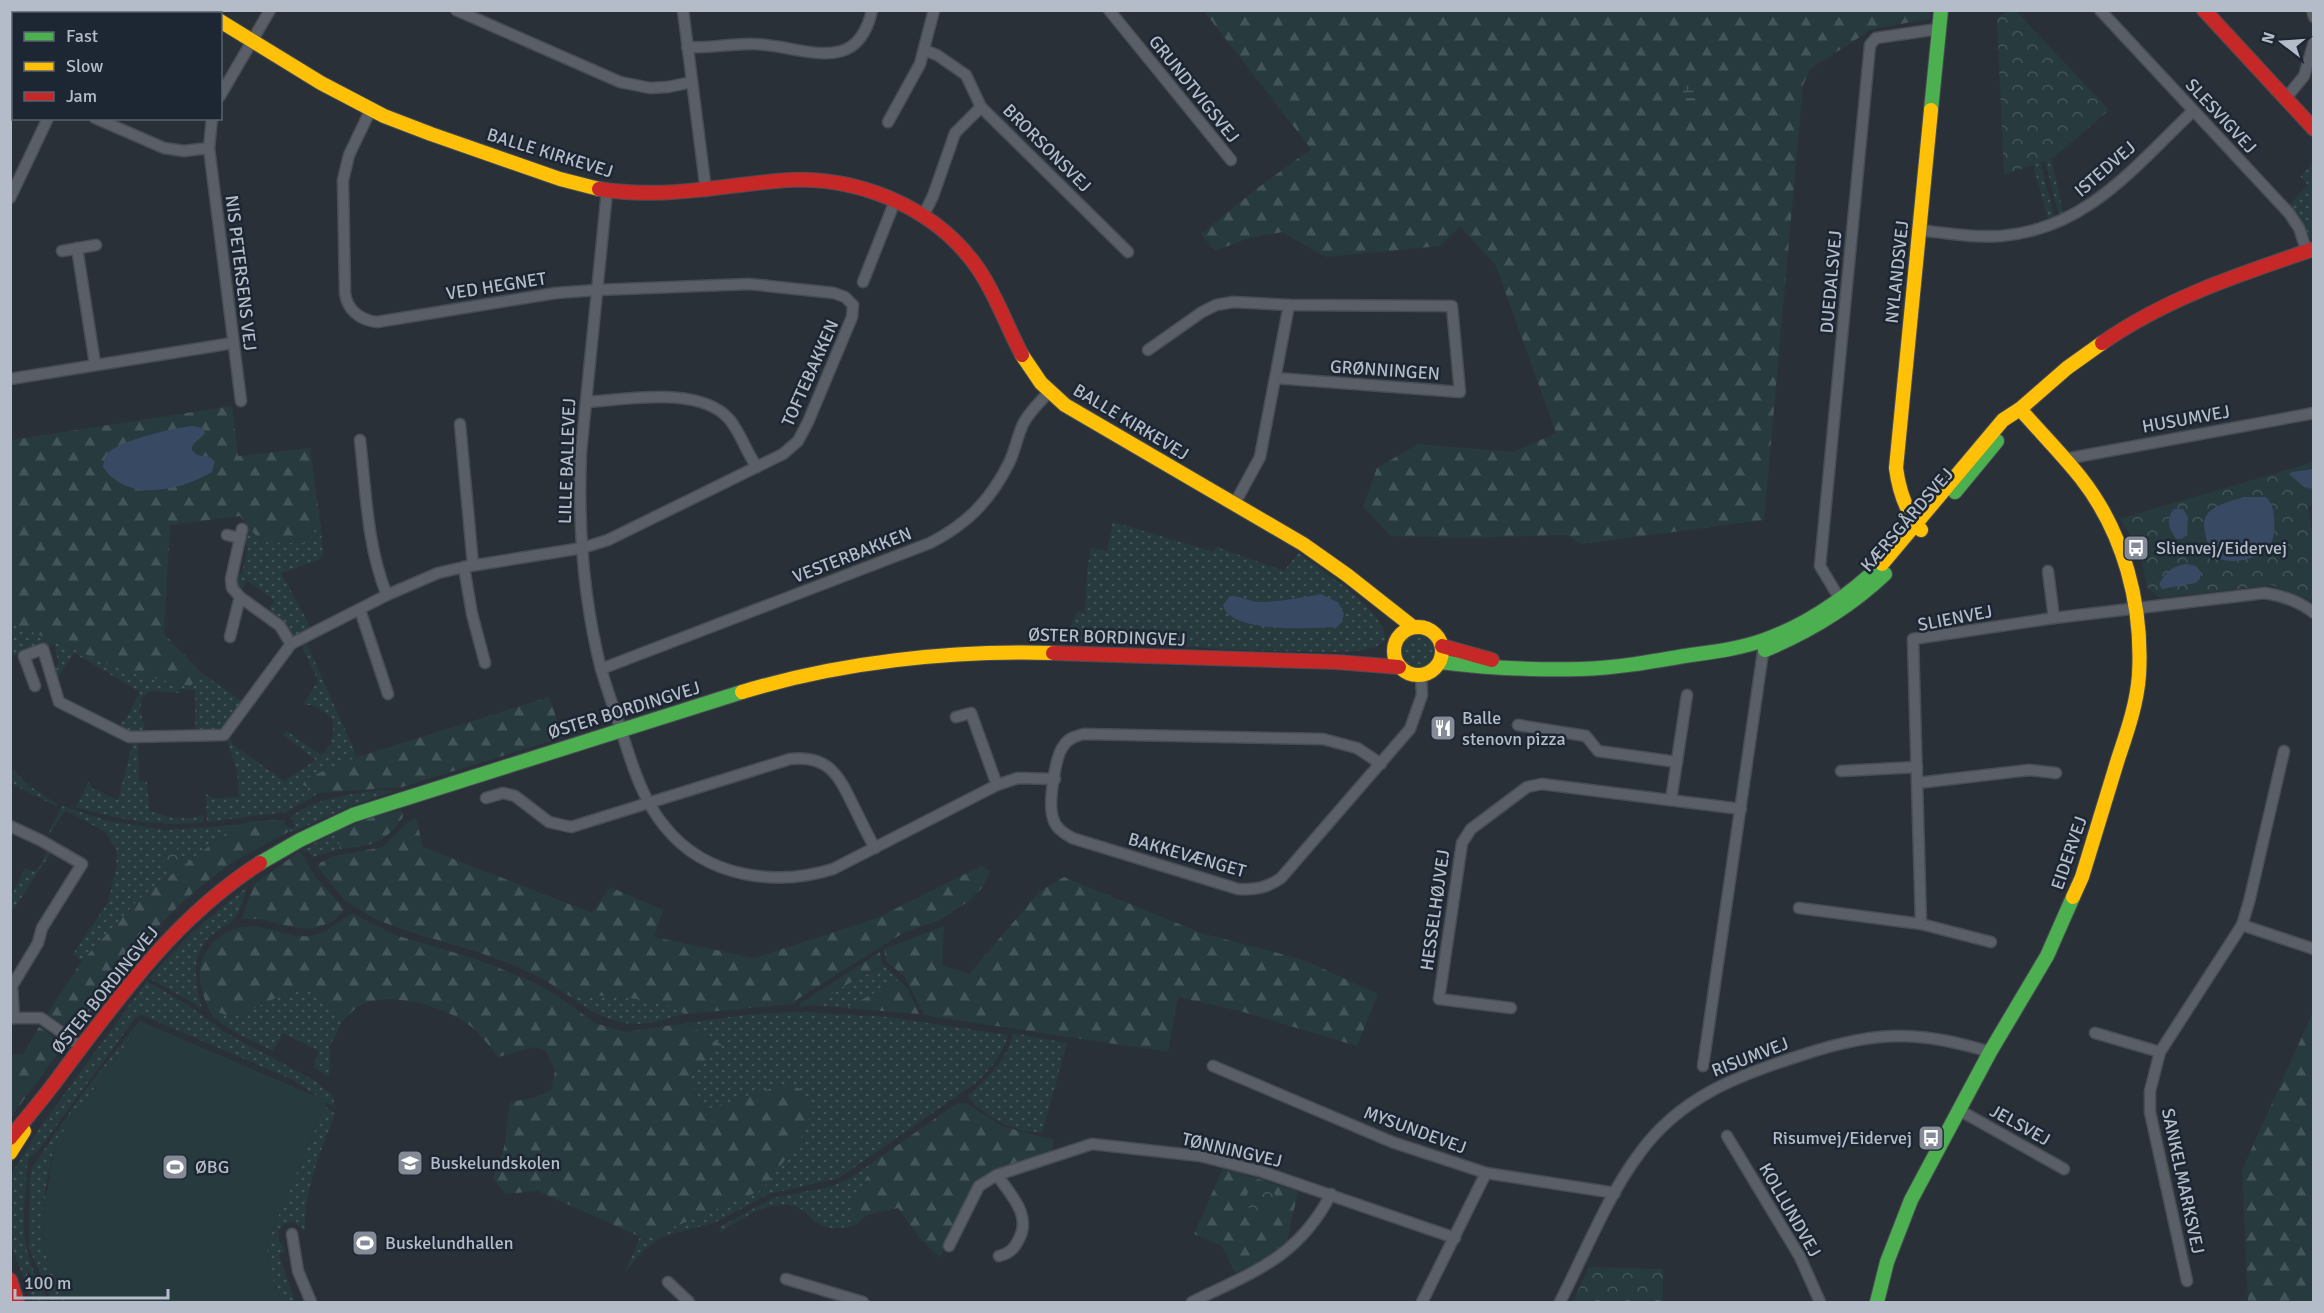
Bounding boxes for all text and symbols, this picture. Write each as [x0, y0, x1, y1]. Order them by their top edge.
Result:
legend [12, 12, 222, 120]
north arrow [2252, 12, 2312, 72]
text: Fast [66, 25, 98, 47]
text: N [2257, 30, 2280, 46]
street label: GRUNDTVIGSVEJ [1144, 31, 1244, 147]
text: Slow [66, 55, 103, 77]
street label: SLESVIGVEJ [2181, 74, 2261, 158]
text: Jam [66, 85, 97, 107]
street label: BRORSONSVEJ [998, 99, 1096, 197]
street label: BALLE KIRKEVEJ [484, 123, 616, 183]
street label: ISTEDVEJ [2070, 136, 2140, 202]
street label: NIS PETERSENS VEJ [221, 194, 261, 352]
street label: NYLANDSVEJ [1881, 219, 1913, 325]
street label: DUEDALSVEJ [1816, 229, 1846, 335]
street label: VED HEGNET [444, 267, 548, 305]
street label: TOFTEBAKKEN [777, 316, 843, 430]
street label: GRØNNINGEN [1329, 355, 1441, 385]
street label: BALLE KIRKEVEJ [1069, 379, 1193, 465]
street label: LILLE BALLEVEJ [554, 398, 580, 524]
street label: HUSUMVEJ [2140, 400, 2232, 438]
street label: KÆRSGÅRDSVEJ [1856, 464, 1958, 576]
street label: VESTERBAKKEN [789, 522, 915, 588]
bus stop icon: Slienvej/Eidervej [2121, 533, 2151, 563]
place label: Slienvej/Eidervej [2156, 537, 2287, 559]
street label: SLIENVEJ [1916, 600, 1994, 636]
street label: ØSTER BORDINGVEJ [1028, 623, 1186, 651]
street label: ØSTER BORDINGVEJ [545, 676, 703, 744]
place label: Balle stenovn pizza [1462, 707, 1566, 750]
restaurant icon: Balle stenovn pizza [1428, 713, 1458, 743]
street label: EIDERVEJ [2046, 813, 2092, 893]
street label: BAKKEVÆNGET [1126, 828, 1249, 882]
street label: HESSELHØJVEJ [1416, 848, 1454, 972]
street label: ØSTER BORDINGVEJ [47, 922, 163, 1058]
street label: RISUMVEJ [1708, 1032, 1792, 1082]
street label: JELSVEJ [1986, 1100, 2054, 1150]
street label: MYSUNDEVEJ [1361, 1101, 1469, 1159]
street label: SANKELMARKSVEJ [2157, 1106, 2209, 1256]
bus stop icon: Risumvej/Eidervej [1916, 1123, 1946, 1153]
place label: Risumvej/Eidervej [1772, 1127, 1912, 1149]
street label: TØNNINGVEJ [1180, 1128, 1284, 1172]
school or university icon: Buskelundskolen [395, 1148, 425, 1178]
sports icon: ØBG [160, 1152, 190, 1182]
place label: Buskelundskolen [430, 1152, 560, 1174]
place label: ØBG [195, 1156, 229, 1178]
street label: KOLLUNDVEJ [1754, 1159, 1826, 1261]
sports icon: Buskelundhallen [350, 1228, 380, 1258]
place label: Buskelundhallen [385, 1232, 514, 1254]
scale bar [15, 1262, 168, 1300]
text: 100 m [24, 1272, 71, 1294]

